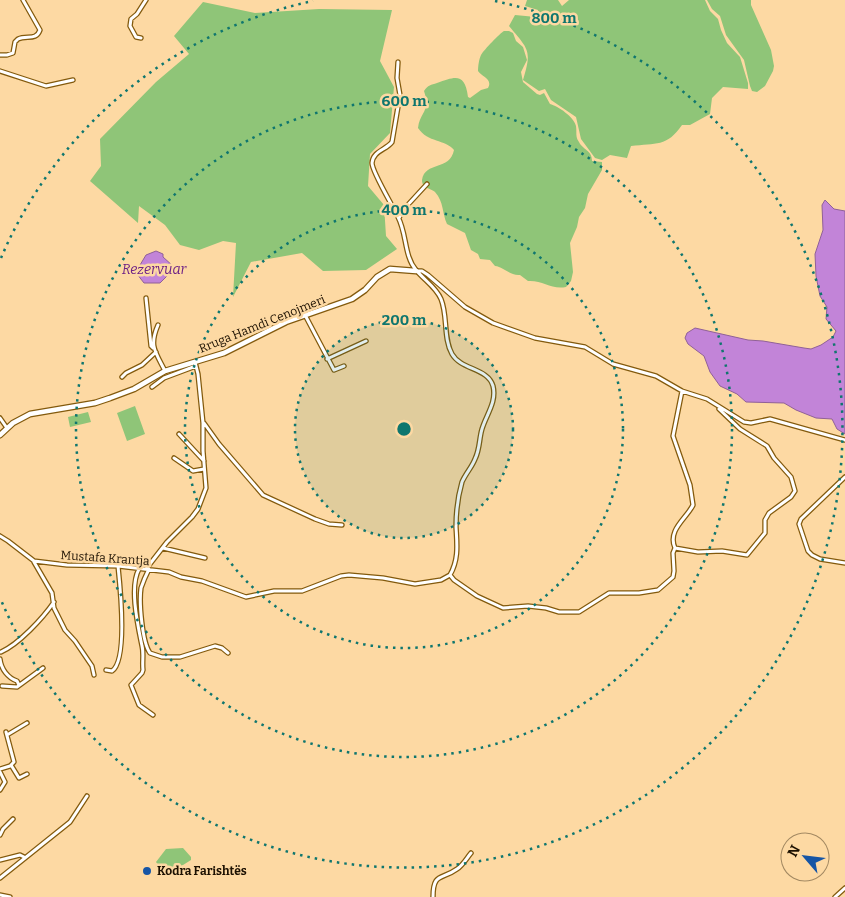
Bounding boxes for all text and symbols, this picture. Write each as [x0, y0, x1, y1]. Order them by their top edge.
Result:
text: 800 m [531, 9, 577, 27]
text: 600 m [382, 92, 427, 110]
text: 400 m [381, 201, 427, 219]
water label: Rezervuar [122, 261, 188, 278]
street label: Rruga Hamdi Cenojmeri [197, 292, 328, 356]
text: 200 m [382, 311, 427, 329]
centre of rings [395, 420, 413, 438]
street label: Mustafa Krantja [60, 548, 150, 568]
north arrow [780, 832, 830, 882]
text: N [784, 842, 804, 860]
place label: Kodra Farishtës [157, 864, 247, 878]
marker: Kodra Farishtës [141, 865, 153, 877]

